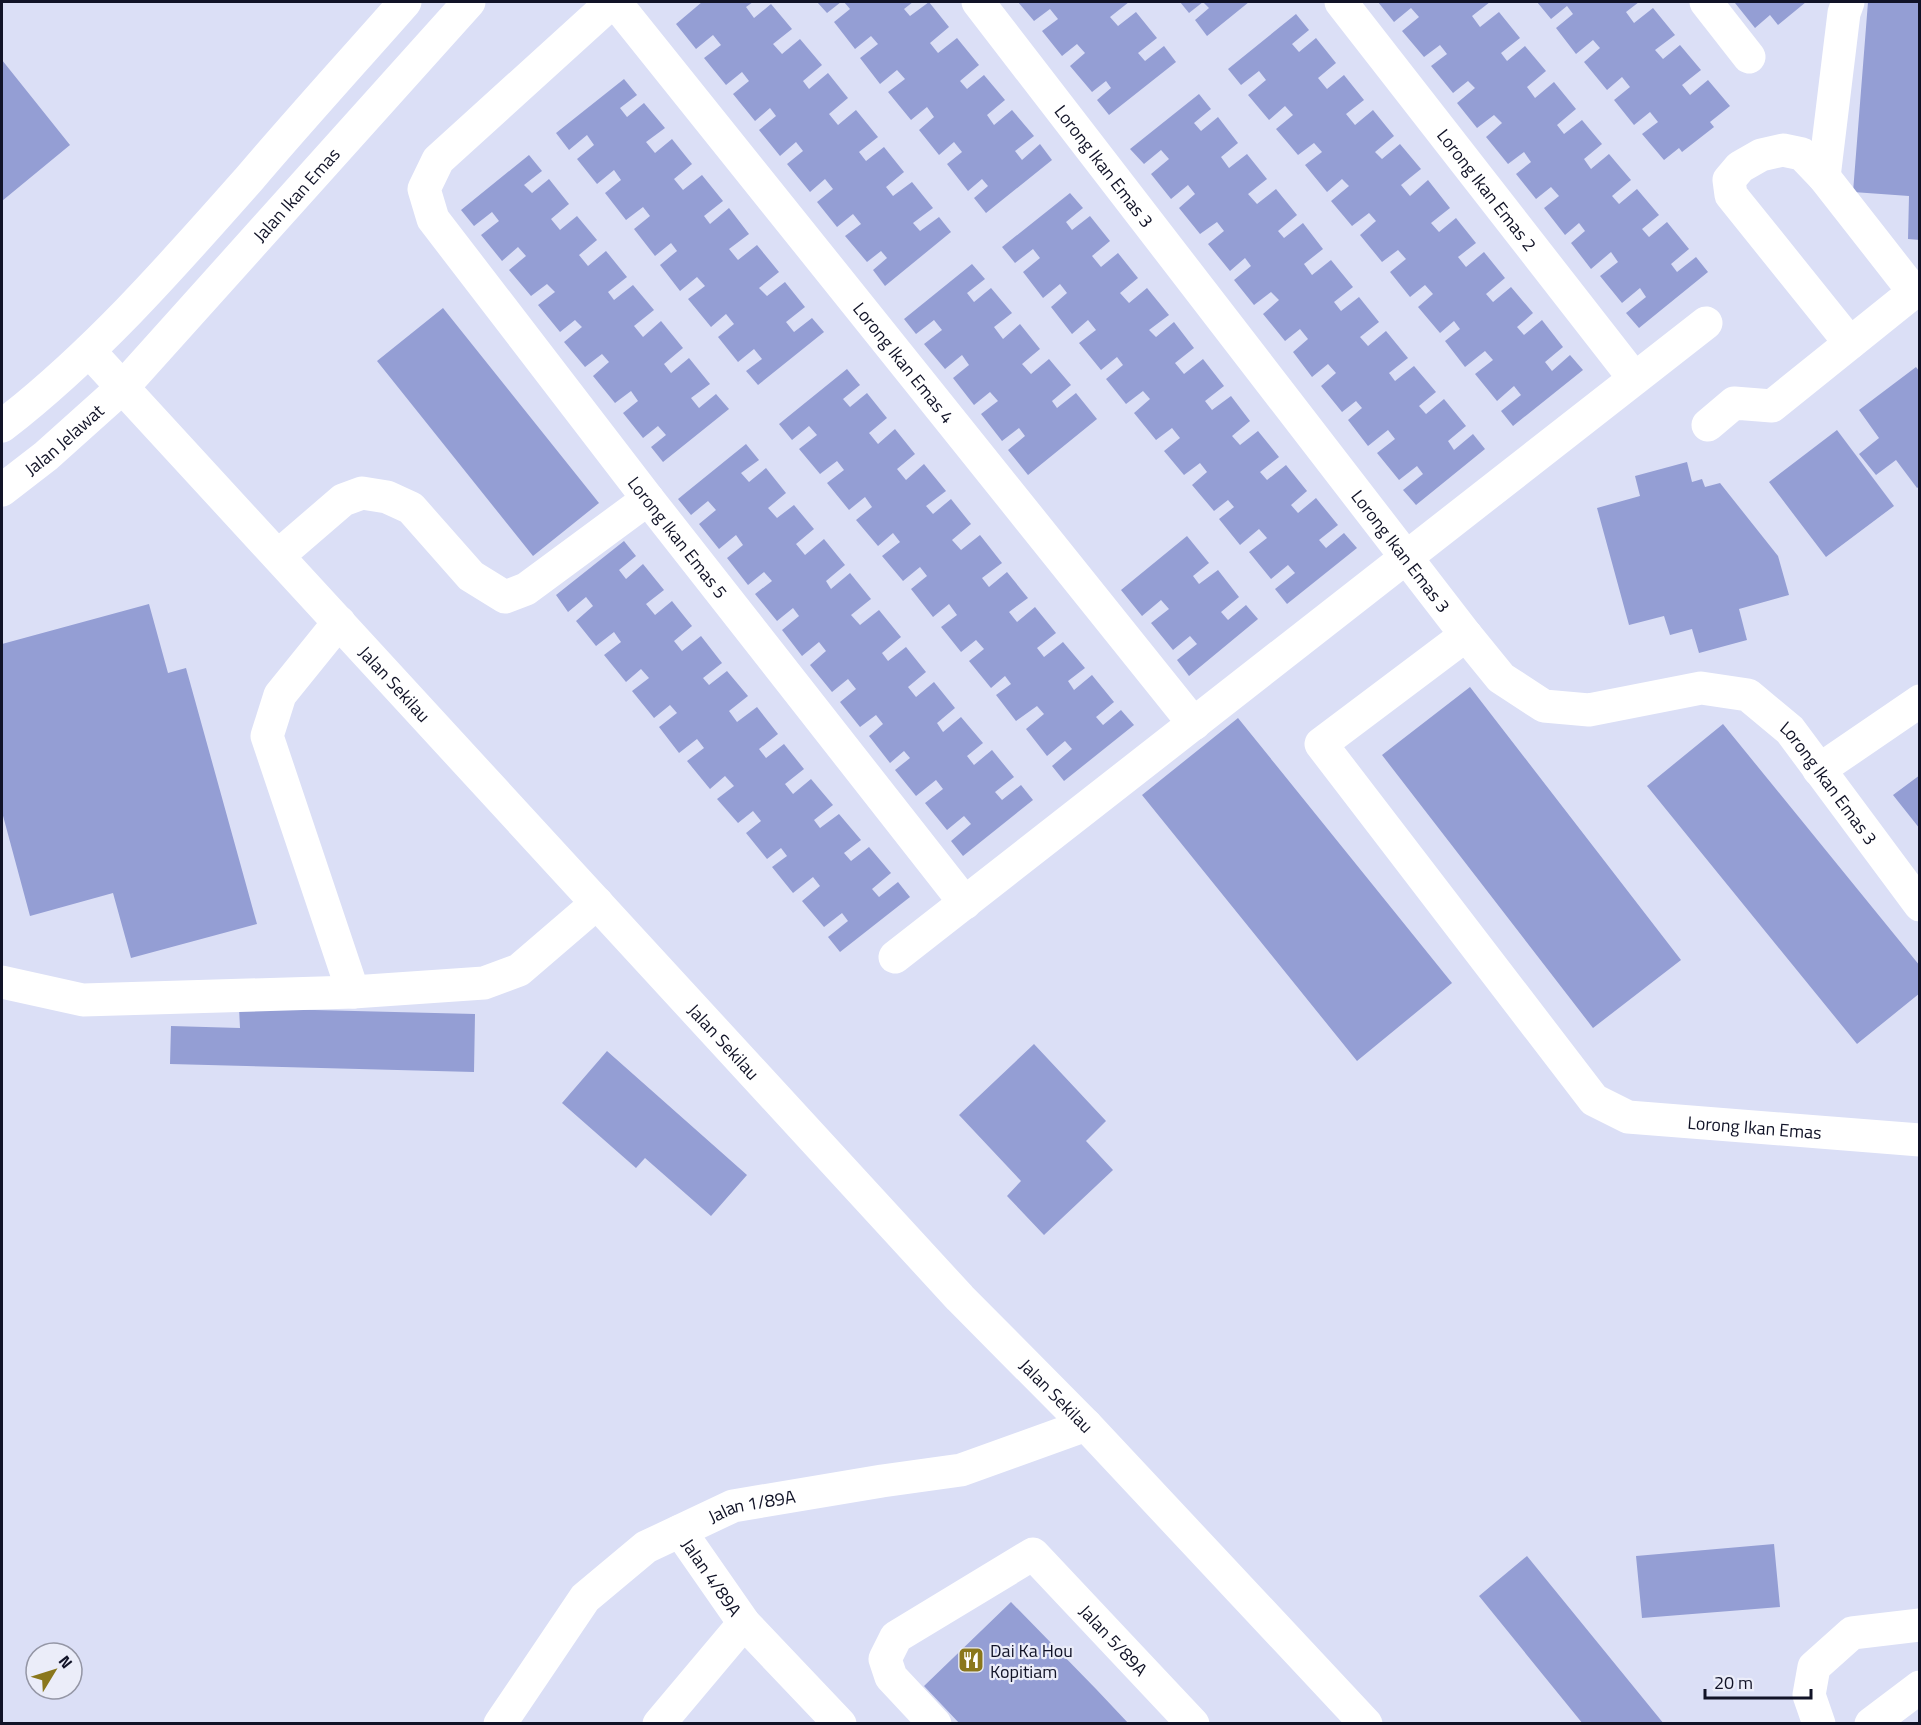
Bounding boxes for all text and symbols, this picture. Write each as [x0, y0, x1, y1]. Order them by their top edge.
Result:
street label: Lorong Ikan Emas 3 [1048, 99, 1160, 233]
street label: Lorong Ikan Emas 2 [1431, 123, 1544, 257]
street label: Jalan Ikan Emas [246, 141, 346, 248]
street label: Lorong Ikan Emas 4 [847, 296, 961, 429]
street label: Jalan Jelawat [18, 397, 110, 482]
street label: Lorong Ikan Emas 5 [621, 470, 734, 604]
street label: Lorong Ikan Emas 3 [1345, 484, 1457, 618]
street label: Jalan Sekilau [353, 639, 437, 728]
street label: Lorong Ikan Emas 3 [1775, 714, 1884, 850]
street label: Jalan Sekilau [682, 997, 766, 1086]
street label: Lorong Ikan Emas [1686, 1108, 1823, 1146]
street label: Jalan Sekilau [1014, 1352, 1100, 1439]
street label: Jalan 1/89A [703, 1482, 798, 1529]
street label: Jalan 4/89A [675, 1533, 749, 1622]
street label: Jalan 5/89A [1073, 1598, 1154, 1682]
place label: Dai Ka Hou Kopitiam [990, 1637, 1073, 1685]
north arrow [24, 1641, 84, 1701]
restaurant icon: Dai Ka Hou Kopitiam [956, 1645, 986, 1675]
text: N [53, 1650, 79, 1674]
scale bar [1705, 1662, 1812, 1700]
text: 20 m [1714, 1669, 1753, 1696]

